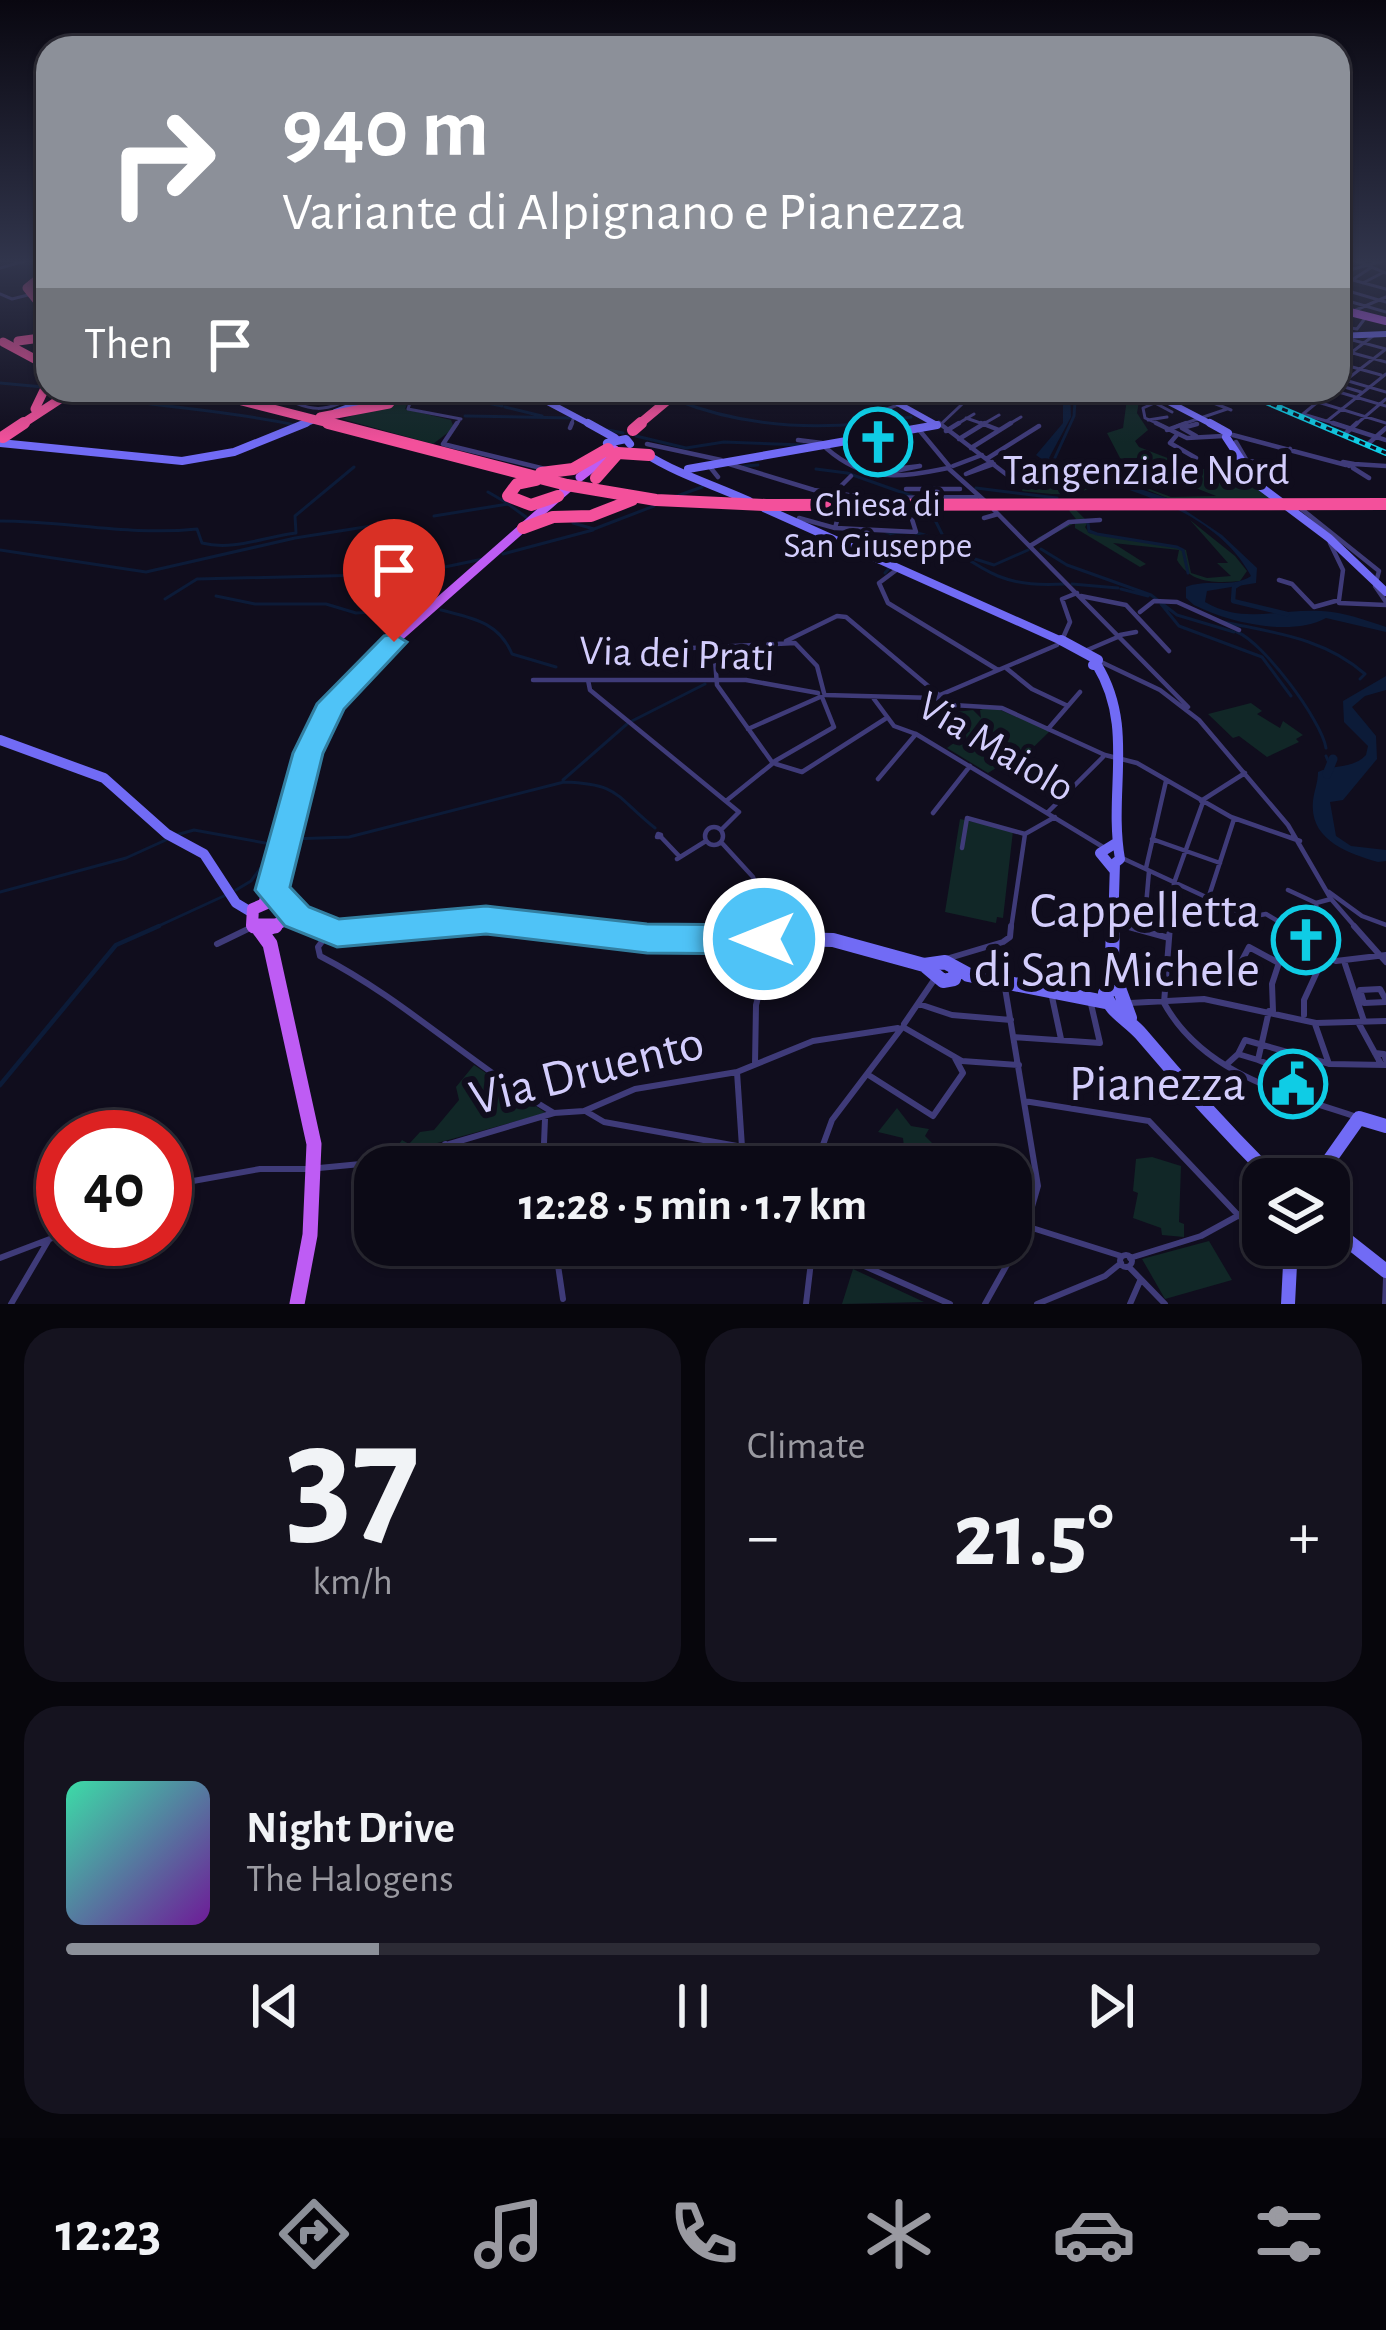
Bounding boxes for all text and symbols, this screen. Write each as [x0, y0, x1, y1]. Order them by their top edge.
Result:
icon: right [84, 84, 240, 240]
text: 940 m [282, 88, 489, 172]
text: Variante di Alpignano e Pianezza [282, 186, 965, 240]
icon: arrive [197, 312, 263, 378]
text: Then [84, 322, 173, 367]
church icon: Chiesa di San Giuseppe [843, 407, 913, 477]
street label: Tangenziale Nord [1003, 450, 1289, 492]
place label: Chiesa di San Giuseppe [784, 487, 972, 564]
pin [343, 519, 445, 642]
icon: arrive [361, 537, 427, 603]
street label: Via dei Prati [578, 630, 776, 678]
street label: Via Maiolo [911, 684, 1081, 810]
position arrow [701, 876, 827, 1002]
place label: Cappelletta di San Michele [974, 886, 1260, 996]
church icon: Cappelletta di San Michele [1271, 905, 1341, 975]
street label: Via Druento [465, 1017, 709, 1125]
public building icon: Pianezza [1258, 1049, 1328, 1119]
place label: Pianezza [1069, 1059, 1246, 1110]
speed limit sign: 40 [36, 1110, 192, 1266]
map controls [1242, 1158, 1350, 1266]
button: layers [1242, 1158, 1350, 1266]
text: 12:28 · 5 min · 1.7 km [519, 1183, 867, 1228]
text: 37 [285, 1403, 420, 1559]
text: Climate [747, 1427, 865, 1466]
text: 21.5° [953, 1492, 1114, 1582]
text: − [747, 1504, 779, 1570]
text: + [1288, 1504, 1320, 1570]
text: km/h [312, 1563, 393, 1602]
text: Night Drive [246, 1806, 455, 1851]
text: The Halogens [246, 1860, 454, 1899]
icon: previous [242, 1973, 308, 2039]
icon: pause [660, 1973, 726, 2039]
icon: next [1078, 1973, 1144, 2039]
icon: directions [272, 2192, 356, 2276]
icon: music [467, 2192, 551, 2276]
icon: phone [662, 2192, 746, 2276]
icon: climate [857, 2192, 941, 2276]
icon: car [1052, 2192, 1136, 2276]
icon: filters [1247, 2192, 1331, 2276]
text: 12:23 [55, 2207, 161, 2261]

